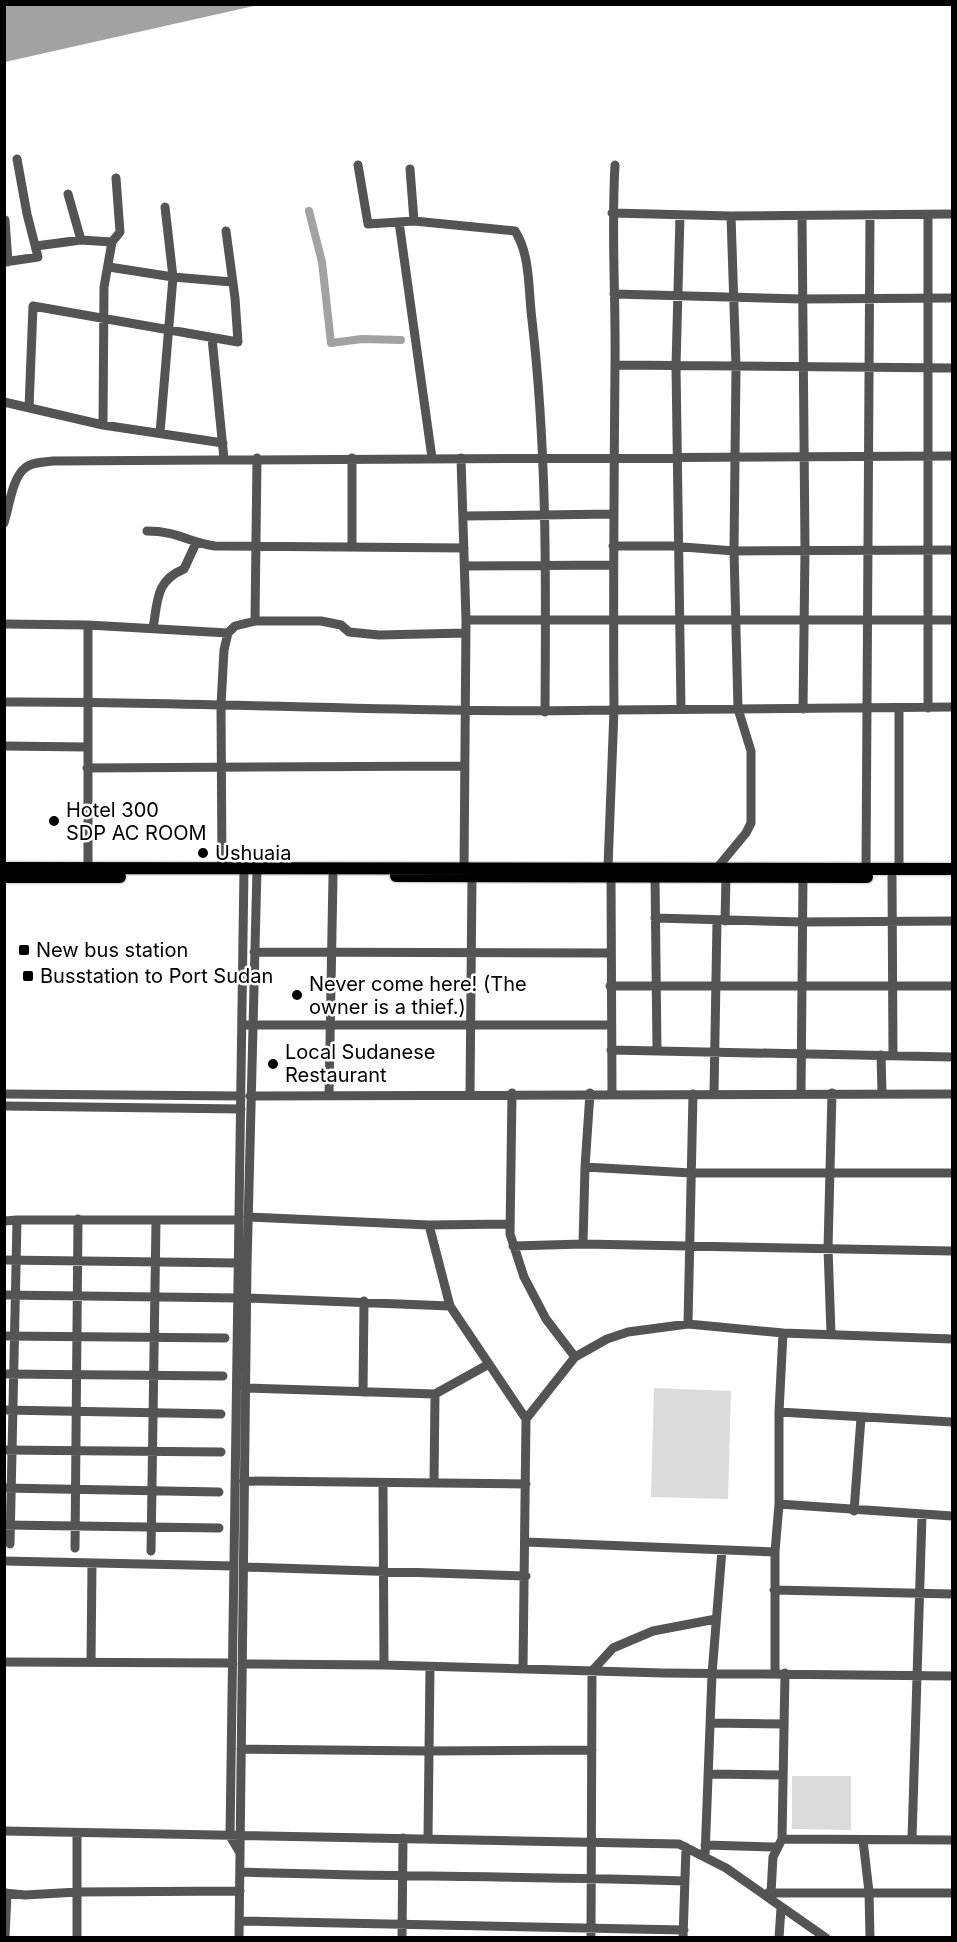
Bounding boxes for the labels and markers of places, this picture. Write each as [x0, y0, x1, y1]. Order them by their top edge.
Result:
place label: Hotel 300 SDP AC ROOM [66, 798, 207, 845]
marker: Hotel 300 SDP AC ROOM [47, 814, 61, 828]
place label: Ushuaia [215, 841, 291, 865]
marker: Ushuaia [196, 846, 210, 860]
place label: New bus station [36, 938, 188, 962]
marker: New bus station [17, 943, 31, 957]
place label: Busstation to Port Sudan [40, 964, 273, 988]
marker: Busstation to Port Sudan [21, 969, 35, 983]
place label: Never come here! (The owner is a thief.) [309, 972, 527, 1019]
marker: Never come here! (The owner is a thief.) [290, 988, 304, 1002]
place label: Local Sudanese Restaurant [285, 1040, 435, 1087]
marker: Local Sudanese Restaurant [266, 1057, 280, 1071]

